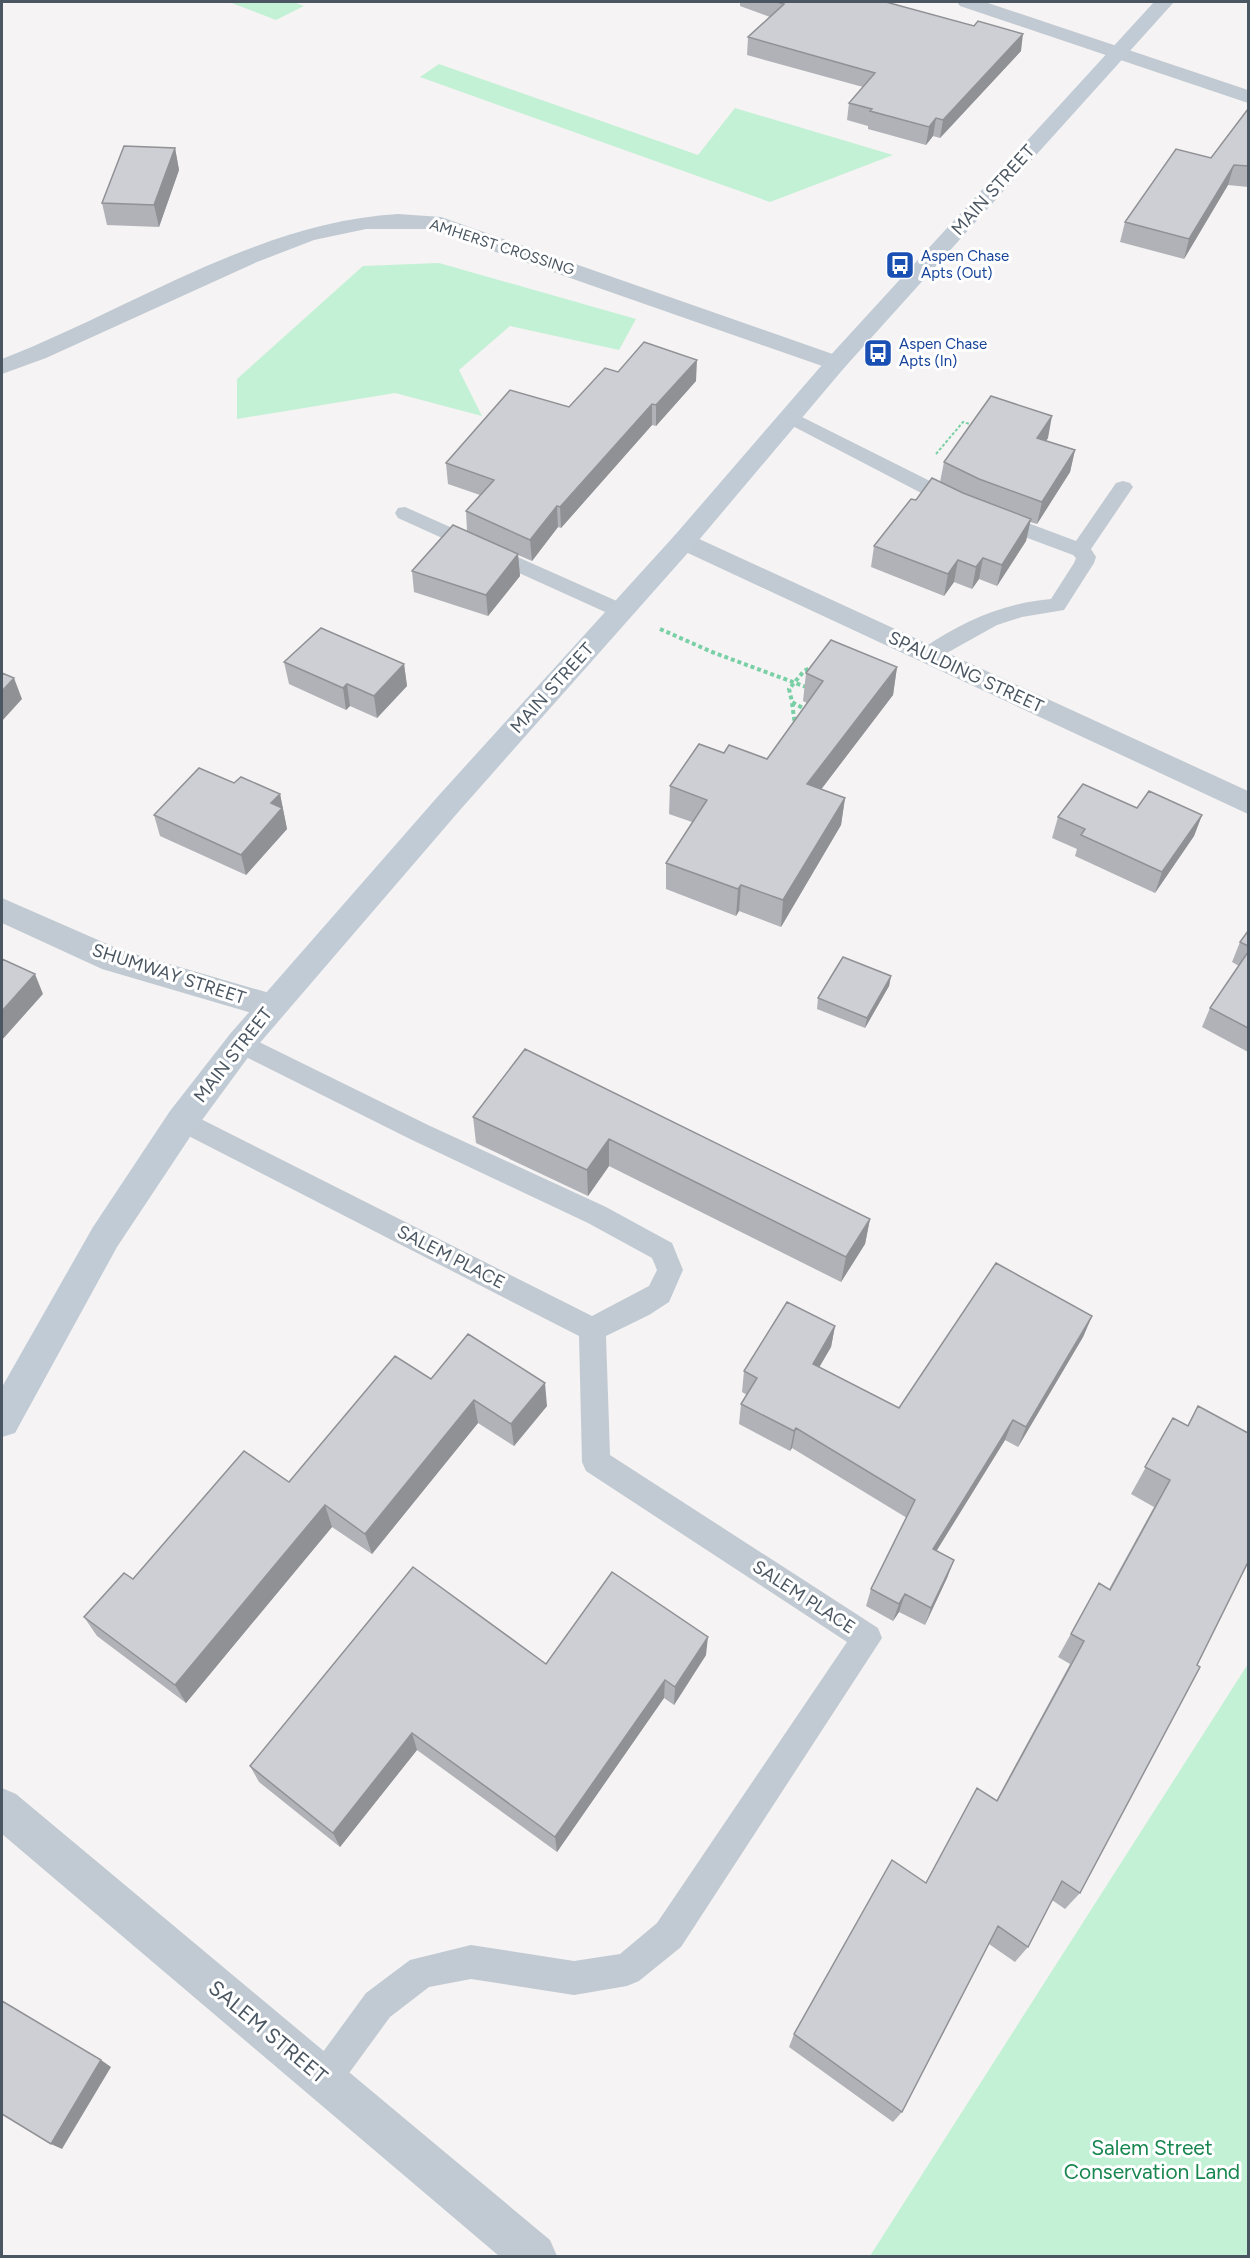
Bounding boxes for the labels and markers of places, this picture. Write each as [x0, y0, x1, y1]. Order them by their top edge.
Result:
place label: Aspen Chase Apts (Out) [921, 247, 1009, 282]
bus stop icon: Aspen Chase Apts (Out) [884, 249, 916, 281]
place label: Aspen Chase Apts (In) [899, 335, 987, 370]
bus stop icon: Aspen Chase Apts (In) [862, 337, 894, 369]

